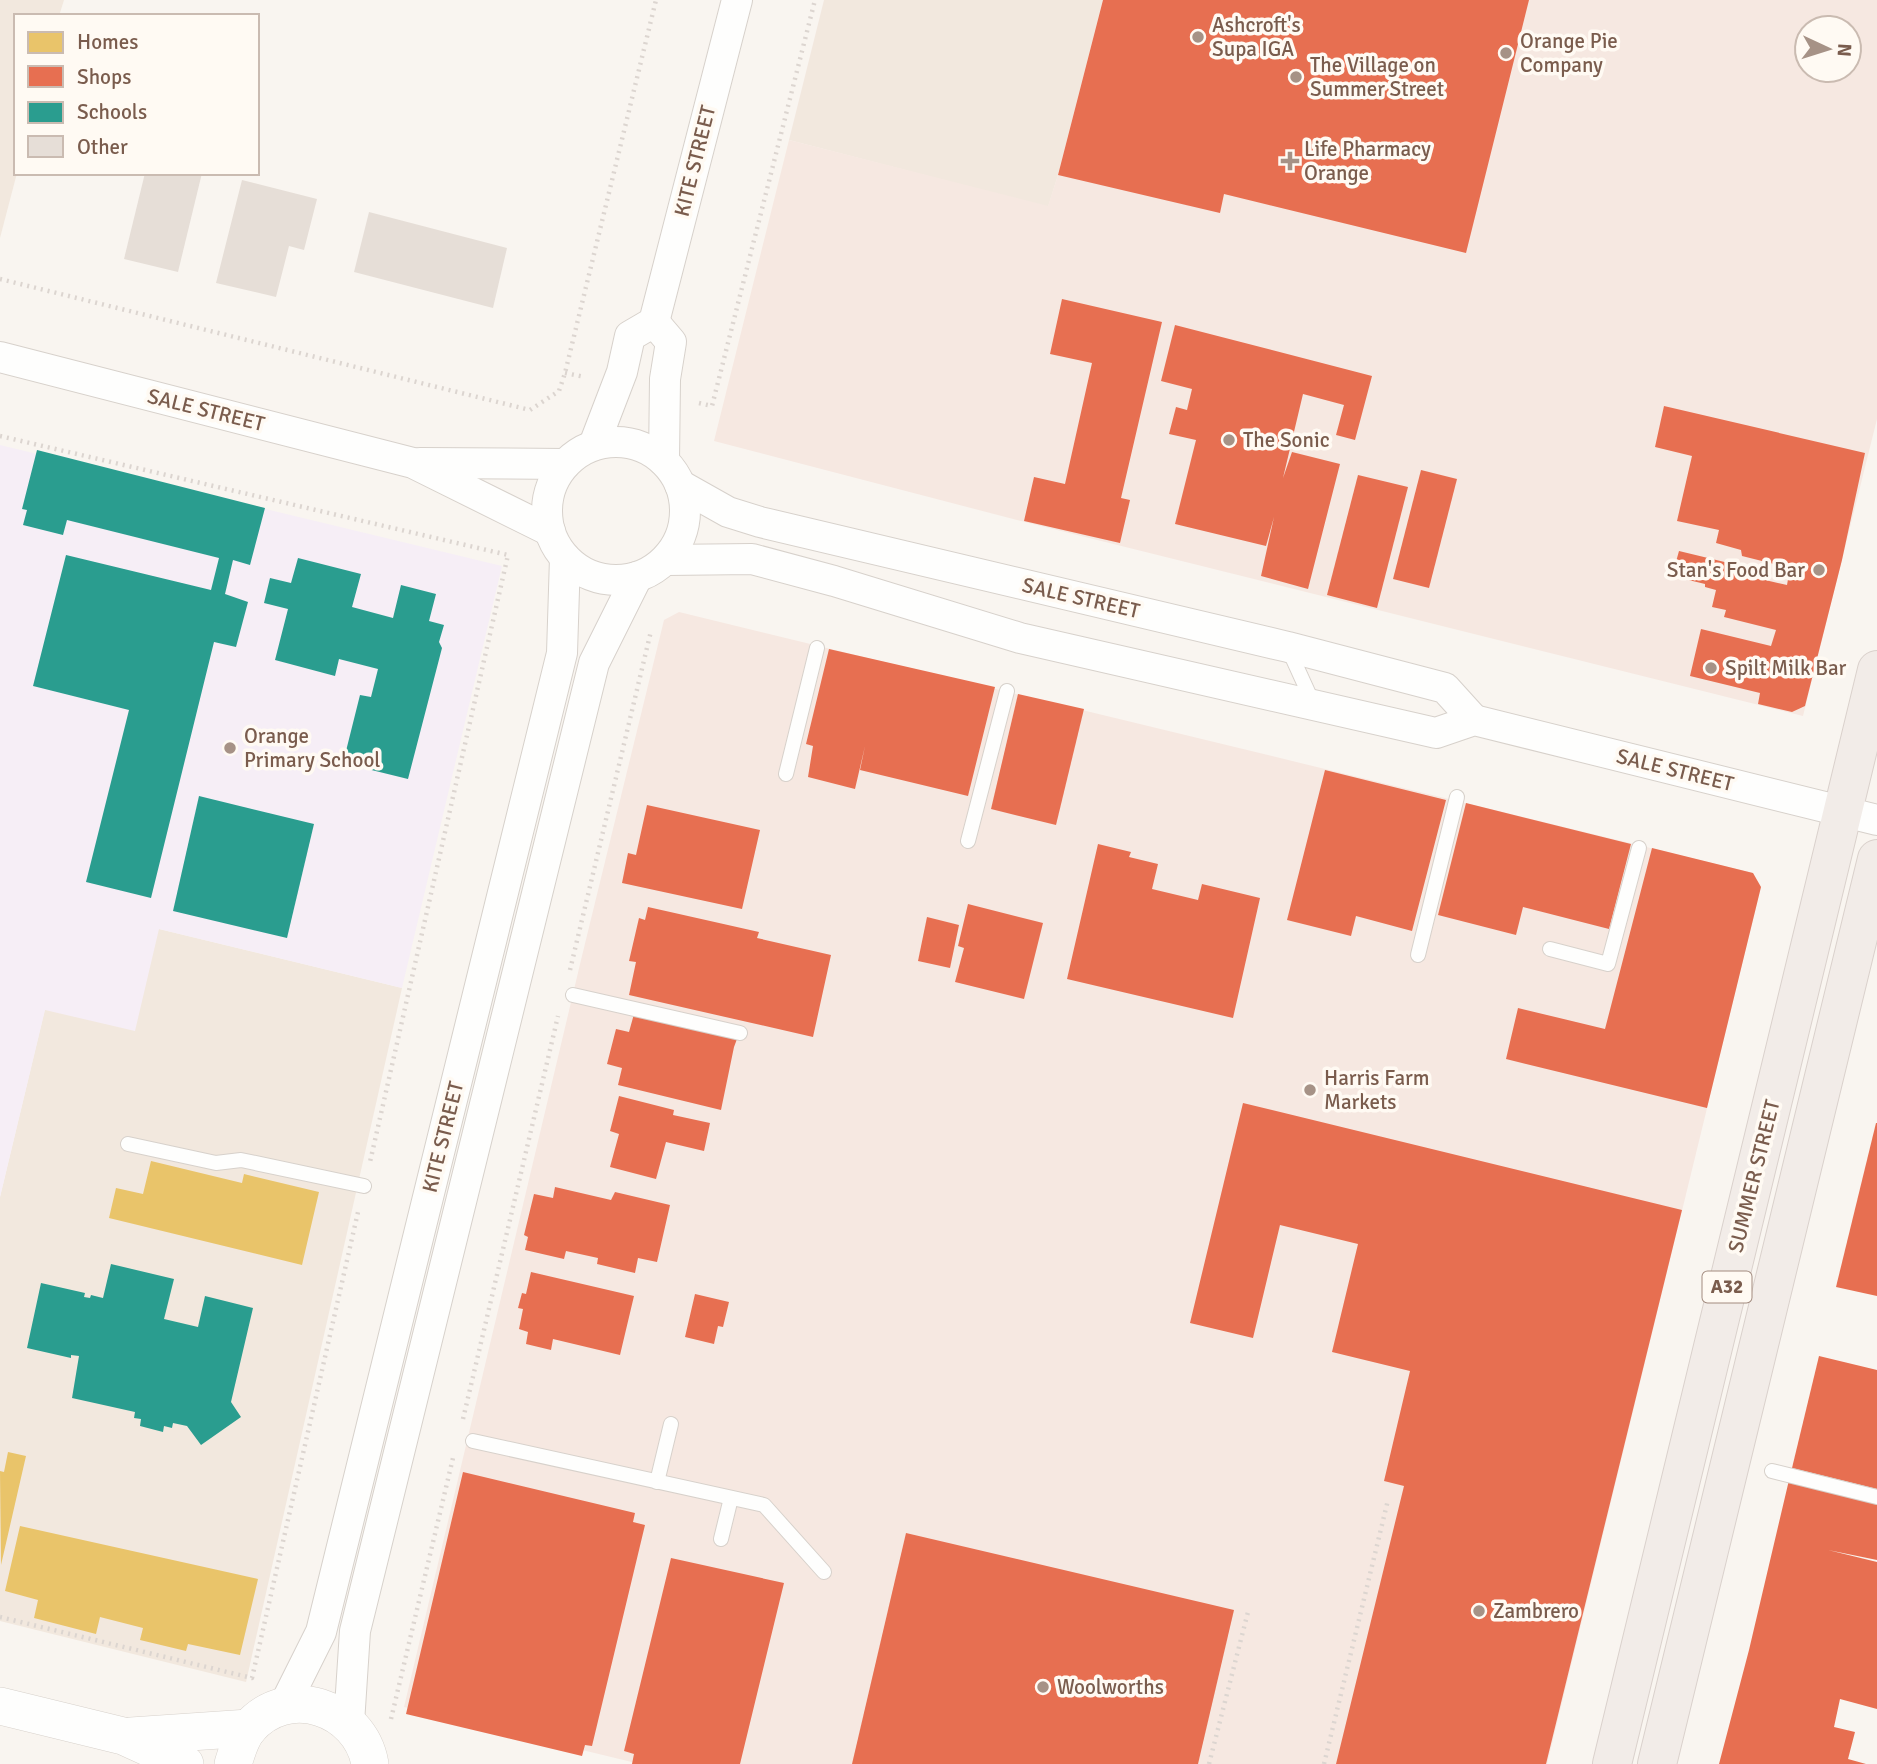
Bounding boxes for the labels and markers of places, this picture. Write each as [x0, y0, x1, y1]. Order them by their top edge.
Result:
place label: Ashcroft's Supa IGA [1212, 12, 1301, 62]
place label: Orange Pie Company [1520, 28, 1618, 78]
marker: Ashcroft's Supa IGA [1190, 29, 1206, 45]
marker: Orange Pie Company [1498, 45, 1514, 61]
place label: The Village on Summer Street [1310, 52, 1444, 102]
marker: The Village on Summer Street [1288, 69, 1304, 85]
place label: Life Pharmacy Orange [1304, 136, 1431, 186]
marker: Life Pharmacy Orange [1282, 153, 1298, 169]
place label: The Sonic [1243, 427, 1330, 453]
marker: The Sonic [1221, 432, 1237, 448]
place label: Stan's Food Bar [1667, 557, 1805, 583]
marker: Stan's Food Bar [1811, 562, 1827, 578]
place label: Spilt Milk Bar [1725, 655, 1847, 681]
marker: Spilt Milk Bar [1703, 660, 1719, 676]
place label: Orange Primary School [244, 723, 380, 773]
marker: Orange Primary School [222, 740, 238, 756]
place label: Harris Farm Markets [1324, 1065, 1430, 1115]
marker: Harris Farm Markets [1302, 1082, 1318, 1098]
place label: Zambrero [1493, 1598, 1579, 1624]
marker: Zambrero [1471, 1603, 1487, 1619]
place label: Woolworths [1057, 1674, 1164, 1700]
marker: Woolworths [1035, 1679, 1051, 1695]

